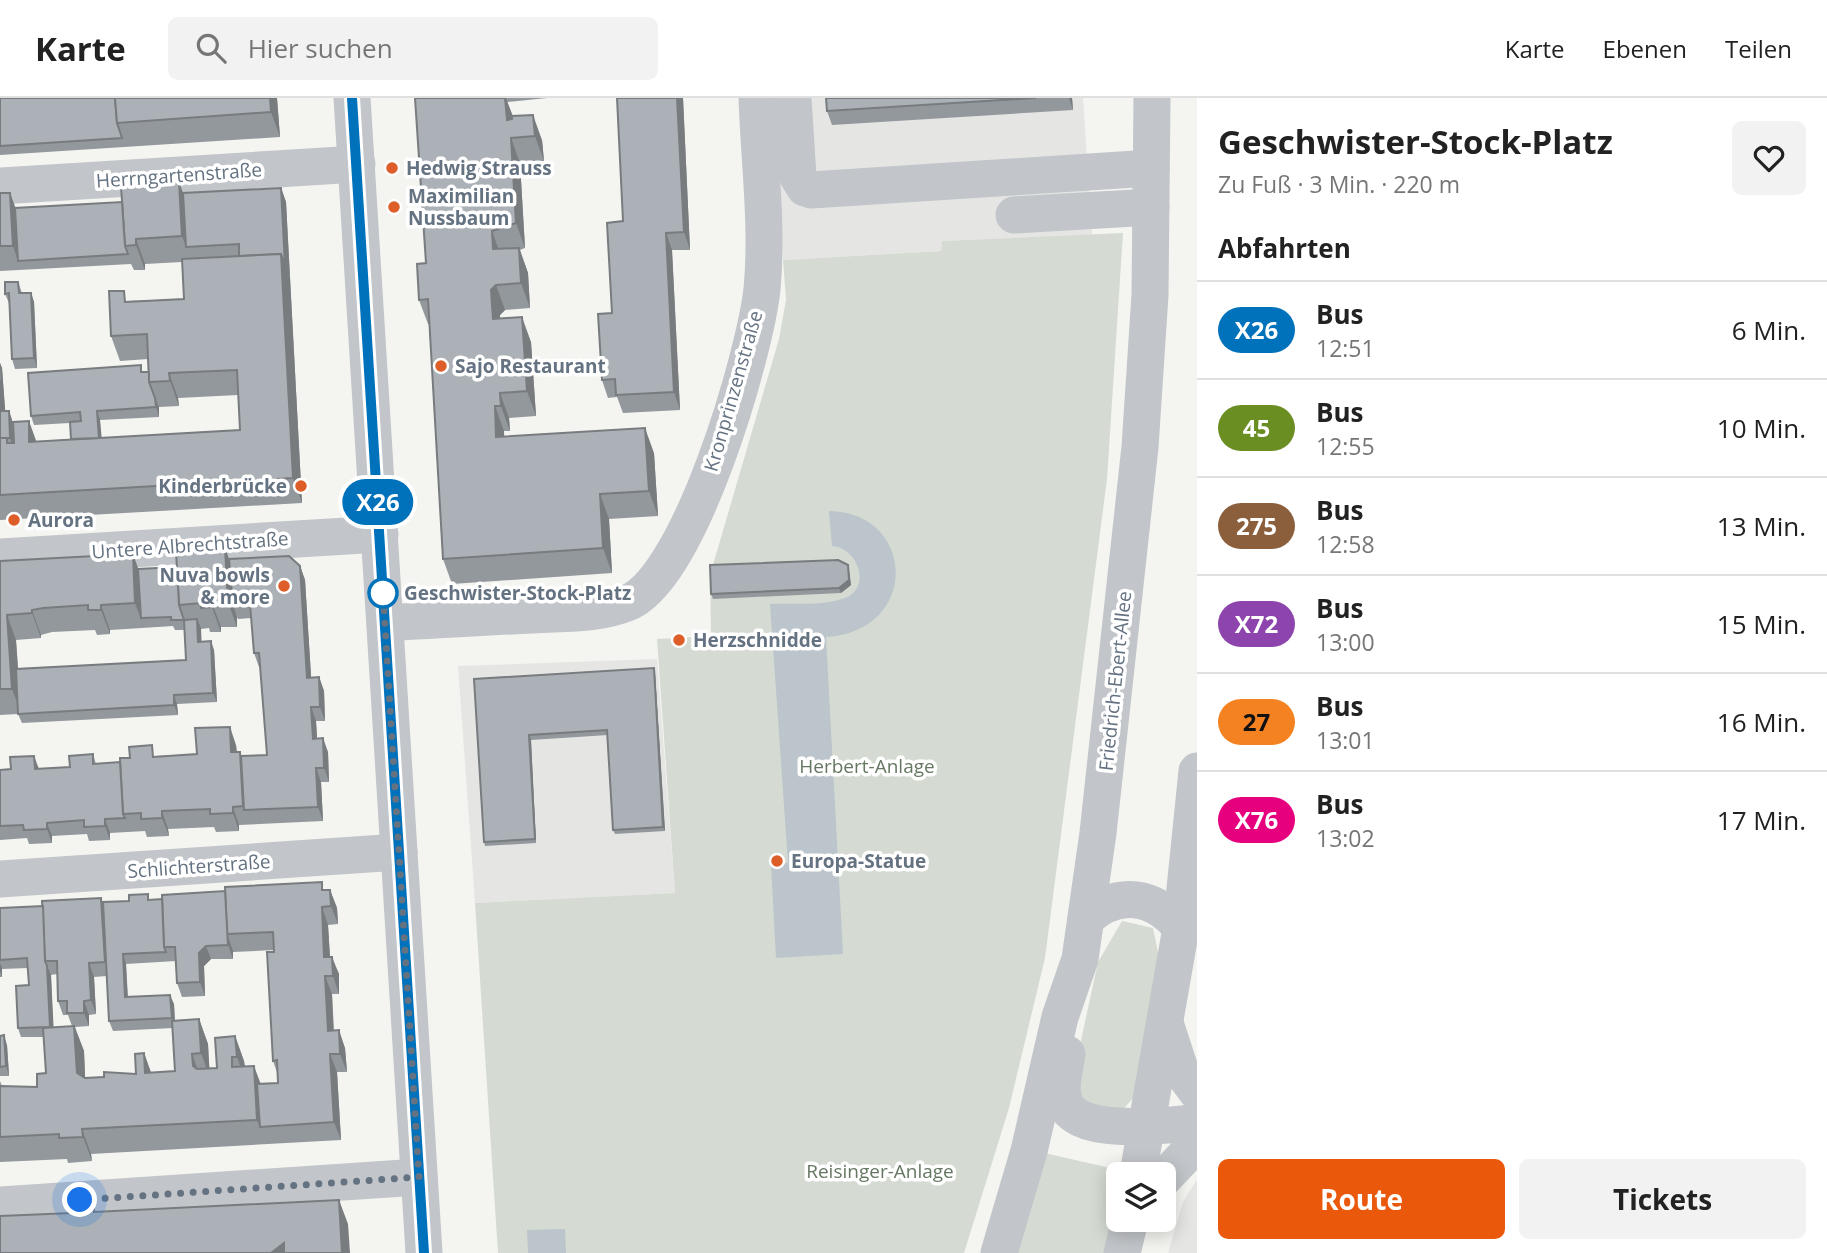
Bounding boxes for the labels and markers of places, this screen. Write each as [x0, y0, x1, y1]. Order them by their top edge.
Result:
place label: Hedwig Strauss [406, 155, 552, 181]
marker: Hedwig Strauss [384, 160, 400, 176]
place label: Maximilian Nussbaum [408, 183, 514, 231]
marker: Maximilian Nussbaum [386, 199, 402, 215]
place label: Sajo Restaurant [455, 353, 606, 379]
marker: Sajo Restaurant [433, 358, 449, 374]
place label: Kinderbrücke [158, 473, 287, 499]
marker: Kinderbrücke [293, 478, 309, 494]
place label: Aurora [28, 507, 94, 533]
marker: Aurora [6, 512, 22, 528]
place label: Nuva bowls & more [160, 562, 270, 610]
marker: Nuva bowls & more [276, 578, 292, 594]
marker: Geschwister-Stock-Platz [368, 578, 398, 608]
place label: Geschwister-Stock-Platz [404, 580, 631, 606]
place label: Herzschnidde [693, 627, 822, 653]
marker: Herzschnidde [671, 632, 687, 648]
place label: Europa-Statue [791, 848, 926, 874]
marker: Europa-Statue [769, 853, 785, 869]

